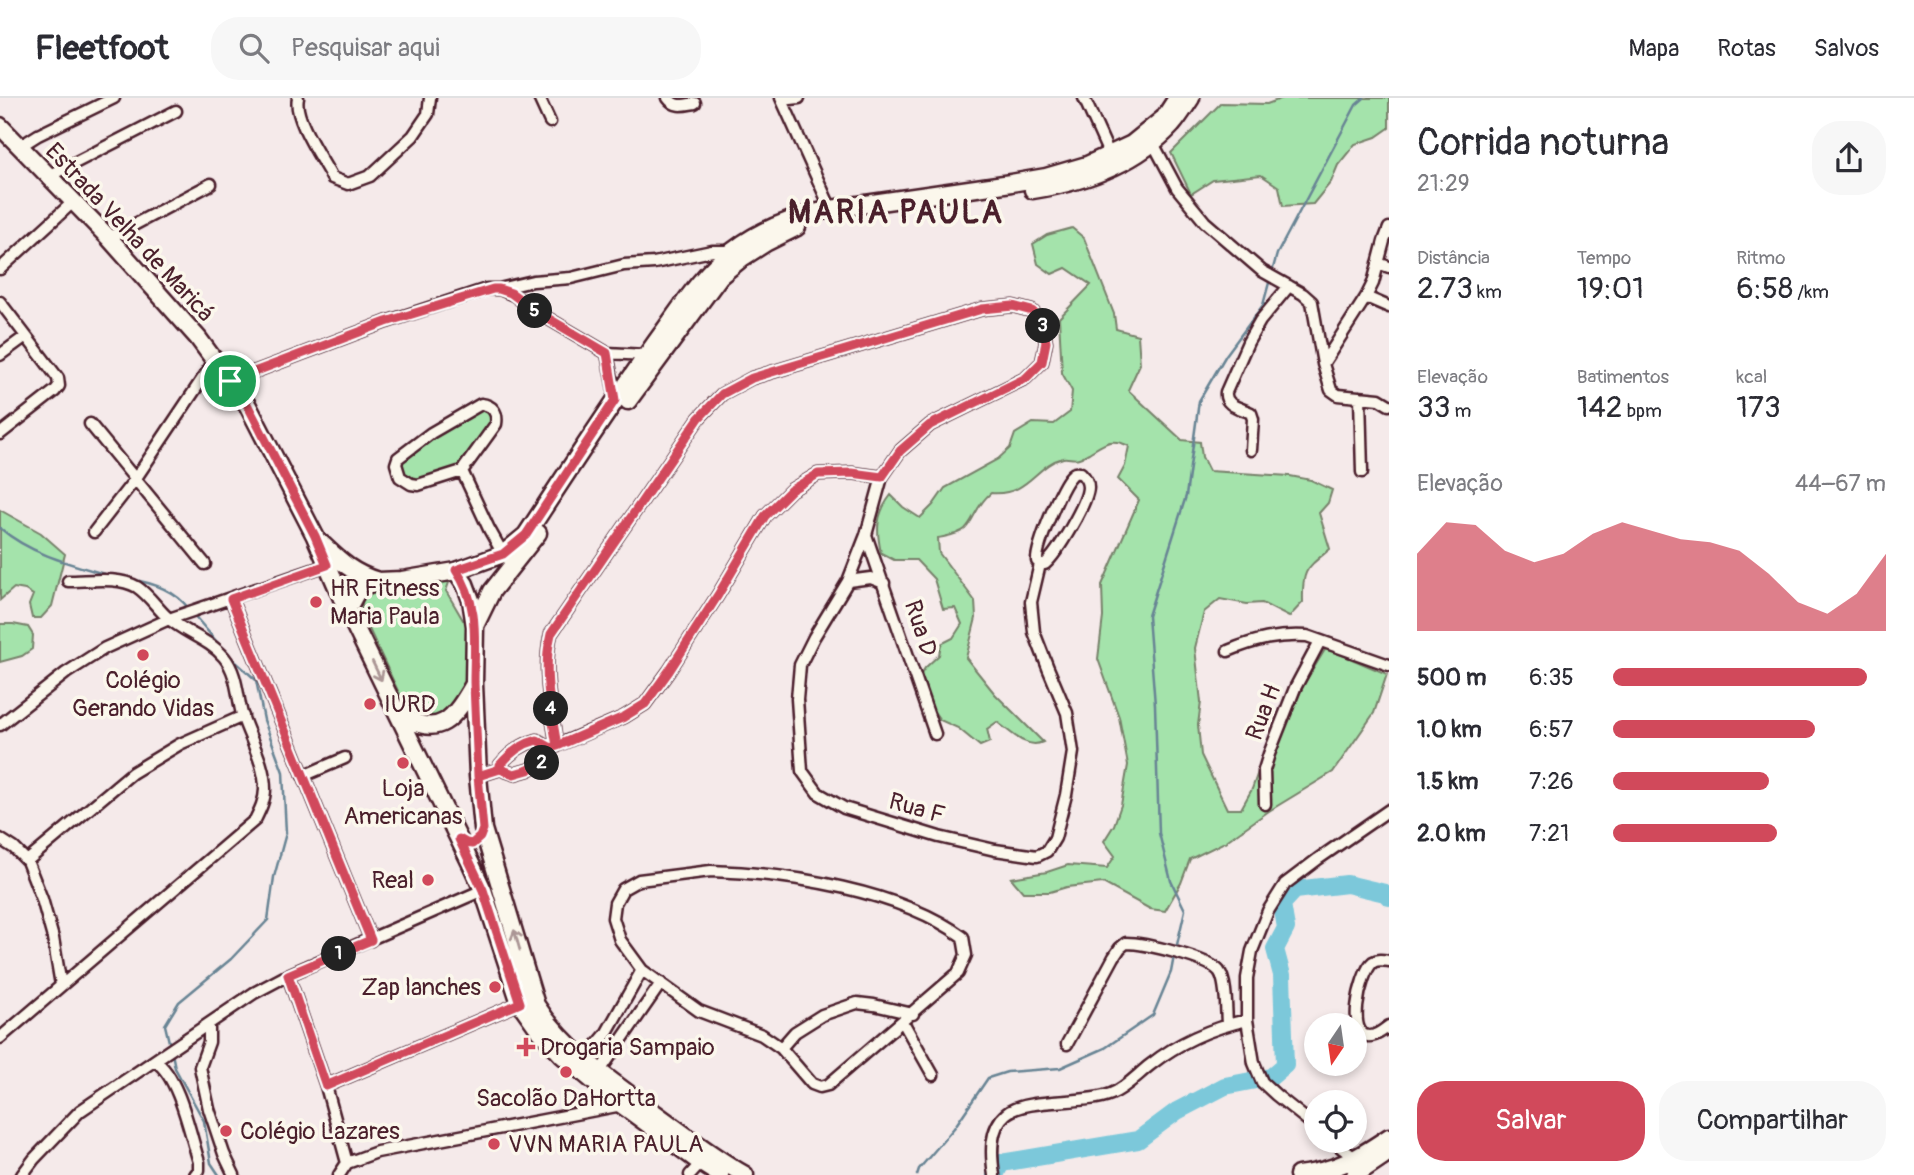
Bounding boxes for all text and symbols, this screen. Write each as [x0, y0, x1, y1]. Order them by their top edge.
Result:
search box [211, 17, 701, 80]
text: Fleetfoot [35, 28, 169, 69]
icon: search [235, 29, 273, 67]
text: Pesquisar aqui [291, 32, 440, 64]
text: Mapa [1628, 34, 1679, 63]
text: Rotas [1717, 34, 1776, 63]
text: Salvos [1814, 34, 1879, 63]
text: Corrida noturna [1417, 119, 1669, 167]
button: share [1812, 121, 1886, 195]
street label: Estrada Velha de Maricá [39, 137, 220, 328]
text: 21:29 [1417, 169, 1470, 198]
district label: MARIA PAULA [788, 193, 1004, 233]
text: Distância [1417, 246, 1490, 270]
text: Tempo [1577, 246, 1631, 270]
text: Ritmo [1736, 246, 1785, 270]
text: 2.73 [1417, 270, 1473, 307]
text: 19:01 [1577, 270, 1644, 307]
text: 6:58 [1736, 270, 1793, 307]
text: km [1473, 280, 1502, 304]
text: /km [1793, 280, 1829, 304]
pin: 5 [518, 294, 552, 328]
text: 5 [529, 298, 540, 322]
pin: 3 [1026, 308, 1060, 344]
text: 3 [1037, 313, 1048, 337]
pin [200, 351, 260, 411]
icon: arrive [211, 362, 249, 400]
text: Elevação [1417, 365, 1488, 389]
text: Batimentos [1577, 365, 1669, 389]
text: kcal [1736, 365, 1767, 389]
text: 33 [1417, 389, 1450, 426]
text: 142 [1577, 389, 1623, 426]
text: 173 [1736, 389, 1781, 426]
text: m [1450, 399, 1471, 423]
text: bpm [1623, 399, 1662, 423]
text: Elevação [1417, 469, 1503, 498]
text: 44–67 m [1795, 469, 1886, 498]
place label: HR Fitness Maria Paula [330, 574, 440, 631]
marker: HR Fitness Maria Paula [308, 594, 324, 610]
street label: Rua D [898, 596, 943, 660]
marker: Colégio Gerando Vidas [135, 647, 151, 663]
one-way arrow [371, 660, 385, 681]
text: 500 m [1417, 663, 1486, 692]
text: 6:35 [1529, 663, 1574, 692]
place label: Colégio Gerando Vidas [72, 666, 214, 723]
street label: Rua H [1240, 680, 1287, 744]
place label: IURD [384, 690, 436, 719]
pin: 4 [534, 692, 568, 726]
marker: IURD [362, 696, 378, 712]
text: 4 [545, 696, 556, 720]
text: 1.0 km [1417, 715, 1482, 744]
text: 6:57 [1529, 715, 1573, 744]
pin: 2 [524, 746, 560, 780]
text: 2 [536, 750, 547, 774]
marker: Loja Americanas [395, 755, 411, 771]
text: 1.5 km [1417, 767, 1479, 796]
text: 7:26 [1529, 767, 1574, 796]
place label: Loja Americanas [343, 774, 463, 831]
street label: Rua F [886, 787, 948, 830]
text: 2.0 km [1417, 819, 1486, 848]
text: 7:21 [1529, 819, 1569, 848]
place label: Real [371, 866, 414, 895]
marker: Real [420, 872, 436, 888]
one-way arrow [509, 929, 522, 951]
pin: 1 [322, 936, 356, 972]
text: 1 [335, 941, 342, 965]
place label: Zap lanches [361, 973, 481, 1002]
marker: Zap lanches [487, 979, 503, 995]
north arrow [1304, 1013, 1367, 1076]
map controls [1304, 1013, 1367, 1153]
place label: Drogaria Sampaio [540, 1033, 715, 1062]
marker: Drogaria Sampaio [518, 1039, 534, 1055]
marker: Sacolão DaHortta [558, 1064, 574, 1080]
button: Salvar [1417, 1081, 1645, 1161]
button: Compartilhar [1659, 1081, 1886, 1161]
place label: Sacolão DaHortta [476, 1084, 656, 1113]
button: locate [1304, 1090, 1367, 1153]
place label: Colégio Lazares [240, 1117, 400, 1146]
marker: Colégio Lazares [218, 1123, 234, 1139]
place label: VVN MARIA PAULA [508, 1130, 704, 1159]
marker: VVN MARIA PAULA [486, 1136, 502, 1152]

